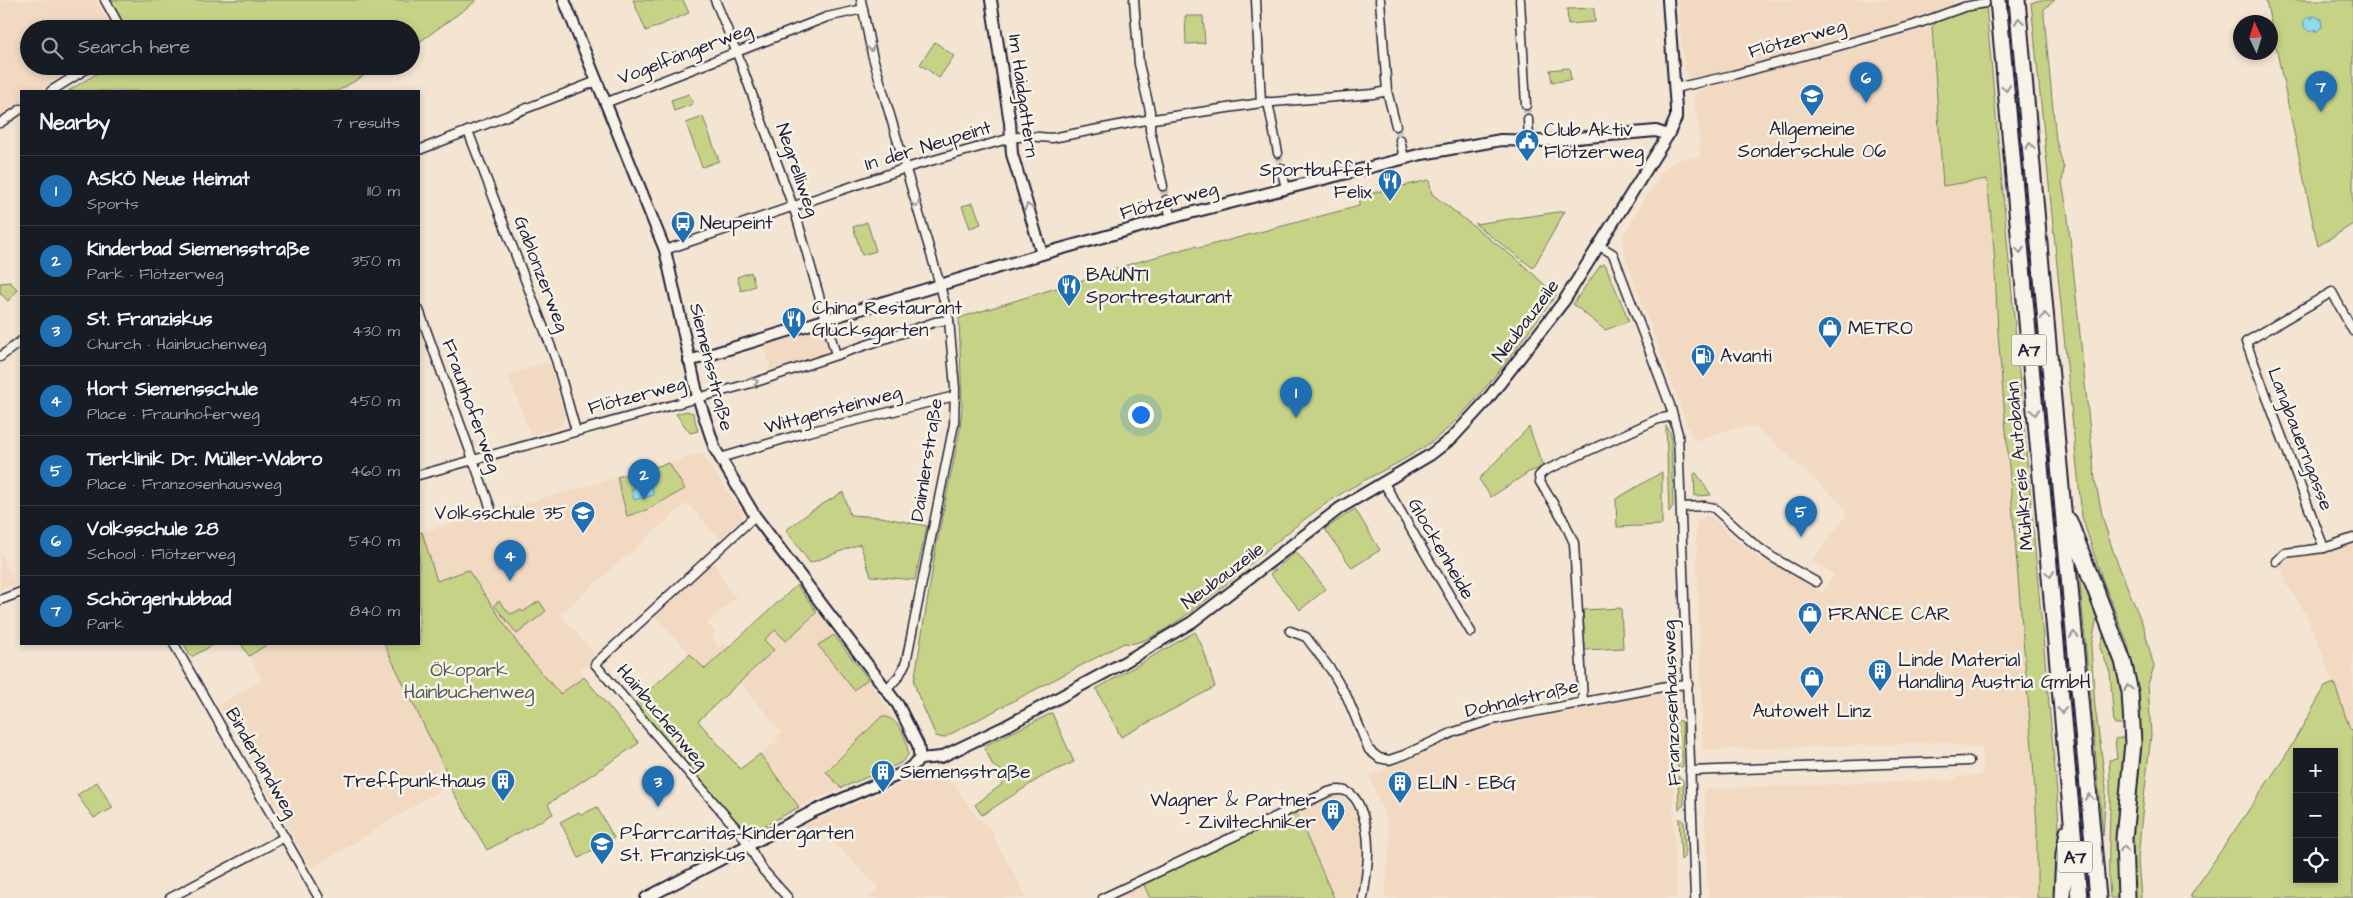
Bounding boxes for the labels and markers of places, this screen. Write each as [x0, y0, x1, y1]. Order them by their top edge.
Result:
pin: 6 [1850, 62, 1882, 103]
pin: 7 [2305, 71, 2337, 112]
school or university icon: Allgemeine Sonderschule 06 [1799, 83, 1825, 117]
place label: Allgemeine Sonderschule 06 [1738, 116, 1886, 165]
place label: Club Aktiv Flötzerweg [1544, 117, 1644, 167]
public building icon: Club Aktiv Flötzerweg [1514, 128, 1540, 162]
place label: Sportbuffet Felix [1260, 157, 1372, 206]
restaurant icon: Sportbuffet Felix [1377, 168, 1403, 202]
bus stop icon: Neupeint [670, 210, 696, 244]
place label: Neupeint [700, 210, 773, 237]
place label: BAUNTI Sportrestaurant [1086, 262, 1233, 311]
restaurant icon: BAUNTI Sportrestaurant [1056, 273, 1082, 307]
place label: China Restaurant Glücksgarten [812, 295, 963, 345]
restaurant icon: China Restaurant Glücksgarten [781, 306, 807, 340]
shop icon: METRO [1817, 315, 1843, 349]
place label: METRO [1848, 315, 1913, 342]
fuel station icon: Avanti [1690, 343, 1716, 377]
place label: Avanti [1720, 343, 1772, 370]
pin: 1 [1280, 377, 1312, 418]
pin: 2 [628, 459, 660, 500]
pin: 5 [1785, 496, 1817, 537]
place label: Volksschule 35 [435, 500, 567, 527]
school or university icon: Volksschule 35 [570, 500, 596, 534]
pin: 4 [494, 540, 526, 581]
shop icon: FRANCE CAR [1797, 601, 1823, 635]
place label: FRANCE CAR [1828, 601, 1950, 628]
place label: Linde Material Handling Austria GmbH [1898, 647, 2091, 697]
building icon: Linde Material Handling Austria GmbH [1867, 658, 1893, 692]
shop icon: Autowelt Linz [1799, 665, 1825, 699]
place label: Autowelt Linz [1752, 698, 1872, 725]
building icon: Siemensstraße [870, 759, 896, 793]
place label: Siemensstraße [900, 759, 1031, 786]
pin: 3 [642, 766, 674, 807]
place label: Treffpunkthaus [344, 768, 486, 795]
building icon: Treffpunkthaus [490, 768, 516, 802]
building icon: ELIN - EBG [1387, 770, 1413, 804]
place label: ELIN - EBG [1418, 770, 1516, 797]
place label: Wagner & Partner - Ziviltechniker [1150, 787, 1317, 836]
building icon: Wagner & Partner - Ziviltechniker [1320, 798, 1346, 832]
place label: Pfarrcaritas-Kindergarten St. Franziskus [620, 820, 854, 869]
school or university icon: Pfarrcaritas-Kindergarten St. Franziskus [589, 831, 615, 865]

